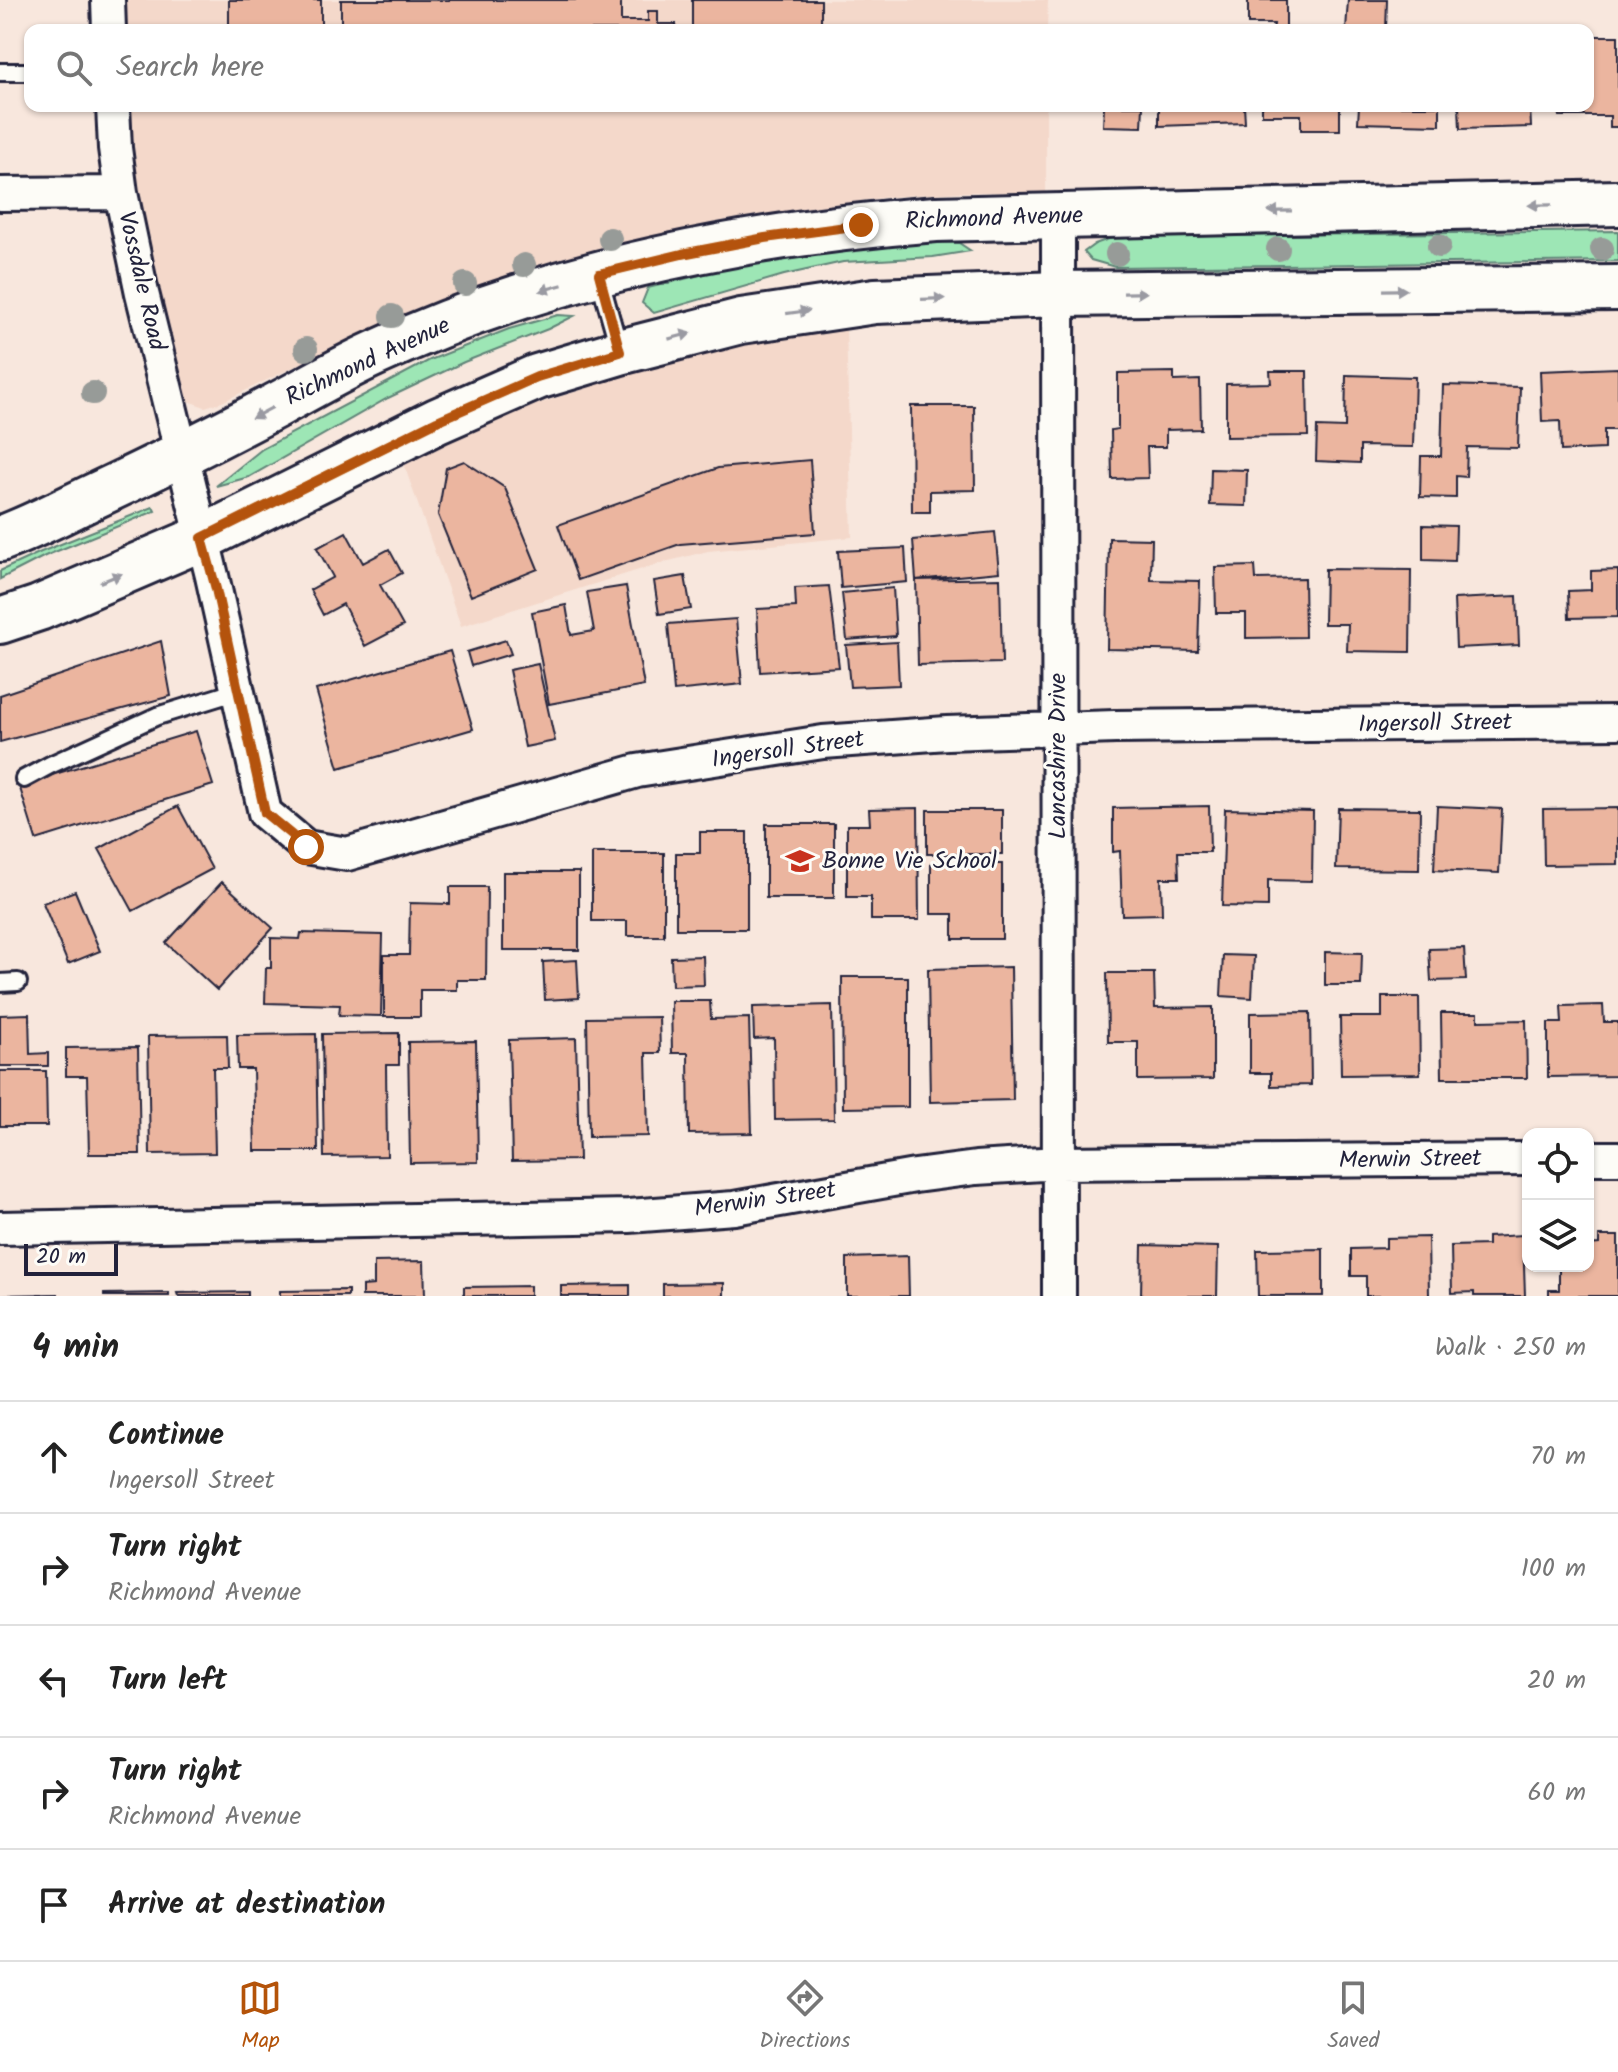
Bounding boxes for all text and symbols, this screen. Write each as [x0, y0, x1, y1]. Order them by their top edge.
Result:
search box [24, 24, 1594, 112]
text: Search here [116, 44, 264, 92]
icon: search [52, 46, 96, 90]
street label: Richmond Avenue [904, 196, 1084, 242]
one-way arrow [1527, 198, 1552, 211]
one-way arrow [1267, 205, 1292, 217]
route end [843, 207, 879, 243]
street label: Vossdale Road [106, 208, 176, 355]
one-way arrow [539, 282, 563, 295]
one-way arrow [1383, 284, 1408, 297]
one-way arrow [1123, 287, 1148, 299]
one-way arrow [921, 292, 946, 305]
one-way arrow [786, 305, 811, 318]
street label: Richmond Avenue [279, 307, 457, 417]
one-way arrow [668, 330, 693, 342]
one-way arrow [251, 405, 273, 419]
one-way arrow [99, 571, 123, 584]
street label: Lancashire Drive [1039, 673, 1078, 839]
street label: Ingersoll Street [1358, 703, 1513, 745]
street label: Ingersoll Street [709, 720, 868, 780]
route start [288, 829, 324, 865]
place label: Bonne Vie School [822, 842, 997, 881]
school or university icon: Bonne Vie School [785, 846, 815, 876]
map controls [1522, 1128, 1594, 1272]
button: locate [1522, 1128, 1594, 1200]
street label: Merwin Street [1338, 1139, 1482, 1181]
street label: Merwin Street [692, 1171, 839, 1229]
button: layers [1522, 1200, 1594, 1272]
scale bar [24, 1240, 118, 1276]
text: 20 m [36, 1240, 86, 1275]
text: 4 min [32, 1321, 119, 1375]
text: Walk · 250 m [1435, 1327, 1586, 1369]
text: Continue [108, 1412, 224, 1460]
icon: ahead [32, 1435, 76, 1479]
text: 70 m [1530, 1436, 1586, 1478]
text: Ingersoll Street [108, 1460, 275, 1502]
text: Turn right [108, 1524, 241, 1572]
icon: right [32, 1547, 76, 1591]
text: 100 m [1521, 1548, 1586, 1590]
text: Richmond Avenue [108, 1572, 301, 1614]
text: Turn left [108, 1657, 227, 1705]
icon: left [32, 1659, 76, 1703]
text: 20 m [1527, 1660, 1586, 1702]
text: Turn right [108, 1748, 241, 1796]
icon: right [32, 1771, 76, 1815]
text: 60 m [1527, 1772, 1586, 1814]
text: Richmond Avenue [108, 1796, 301, 1838]
text: Arrive at destination [108, 1881, 385, 1929]
icon: arrive [32, 1883, 76, 1927]
tab: Map [238, 1976, 282, 2059]
tab: Directions [759, 1976, 851, 2059]
tab: Saved [1327, 1976, 1380, 2059]

